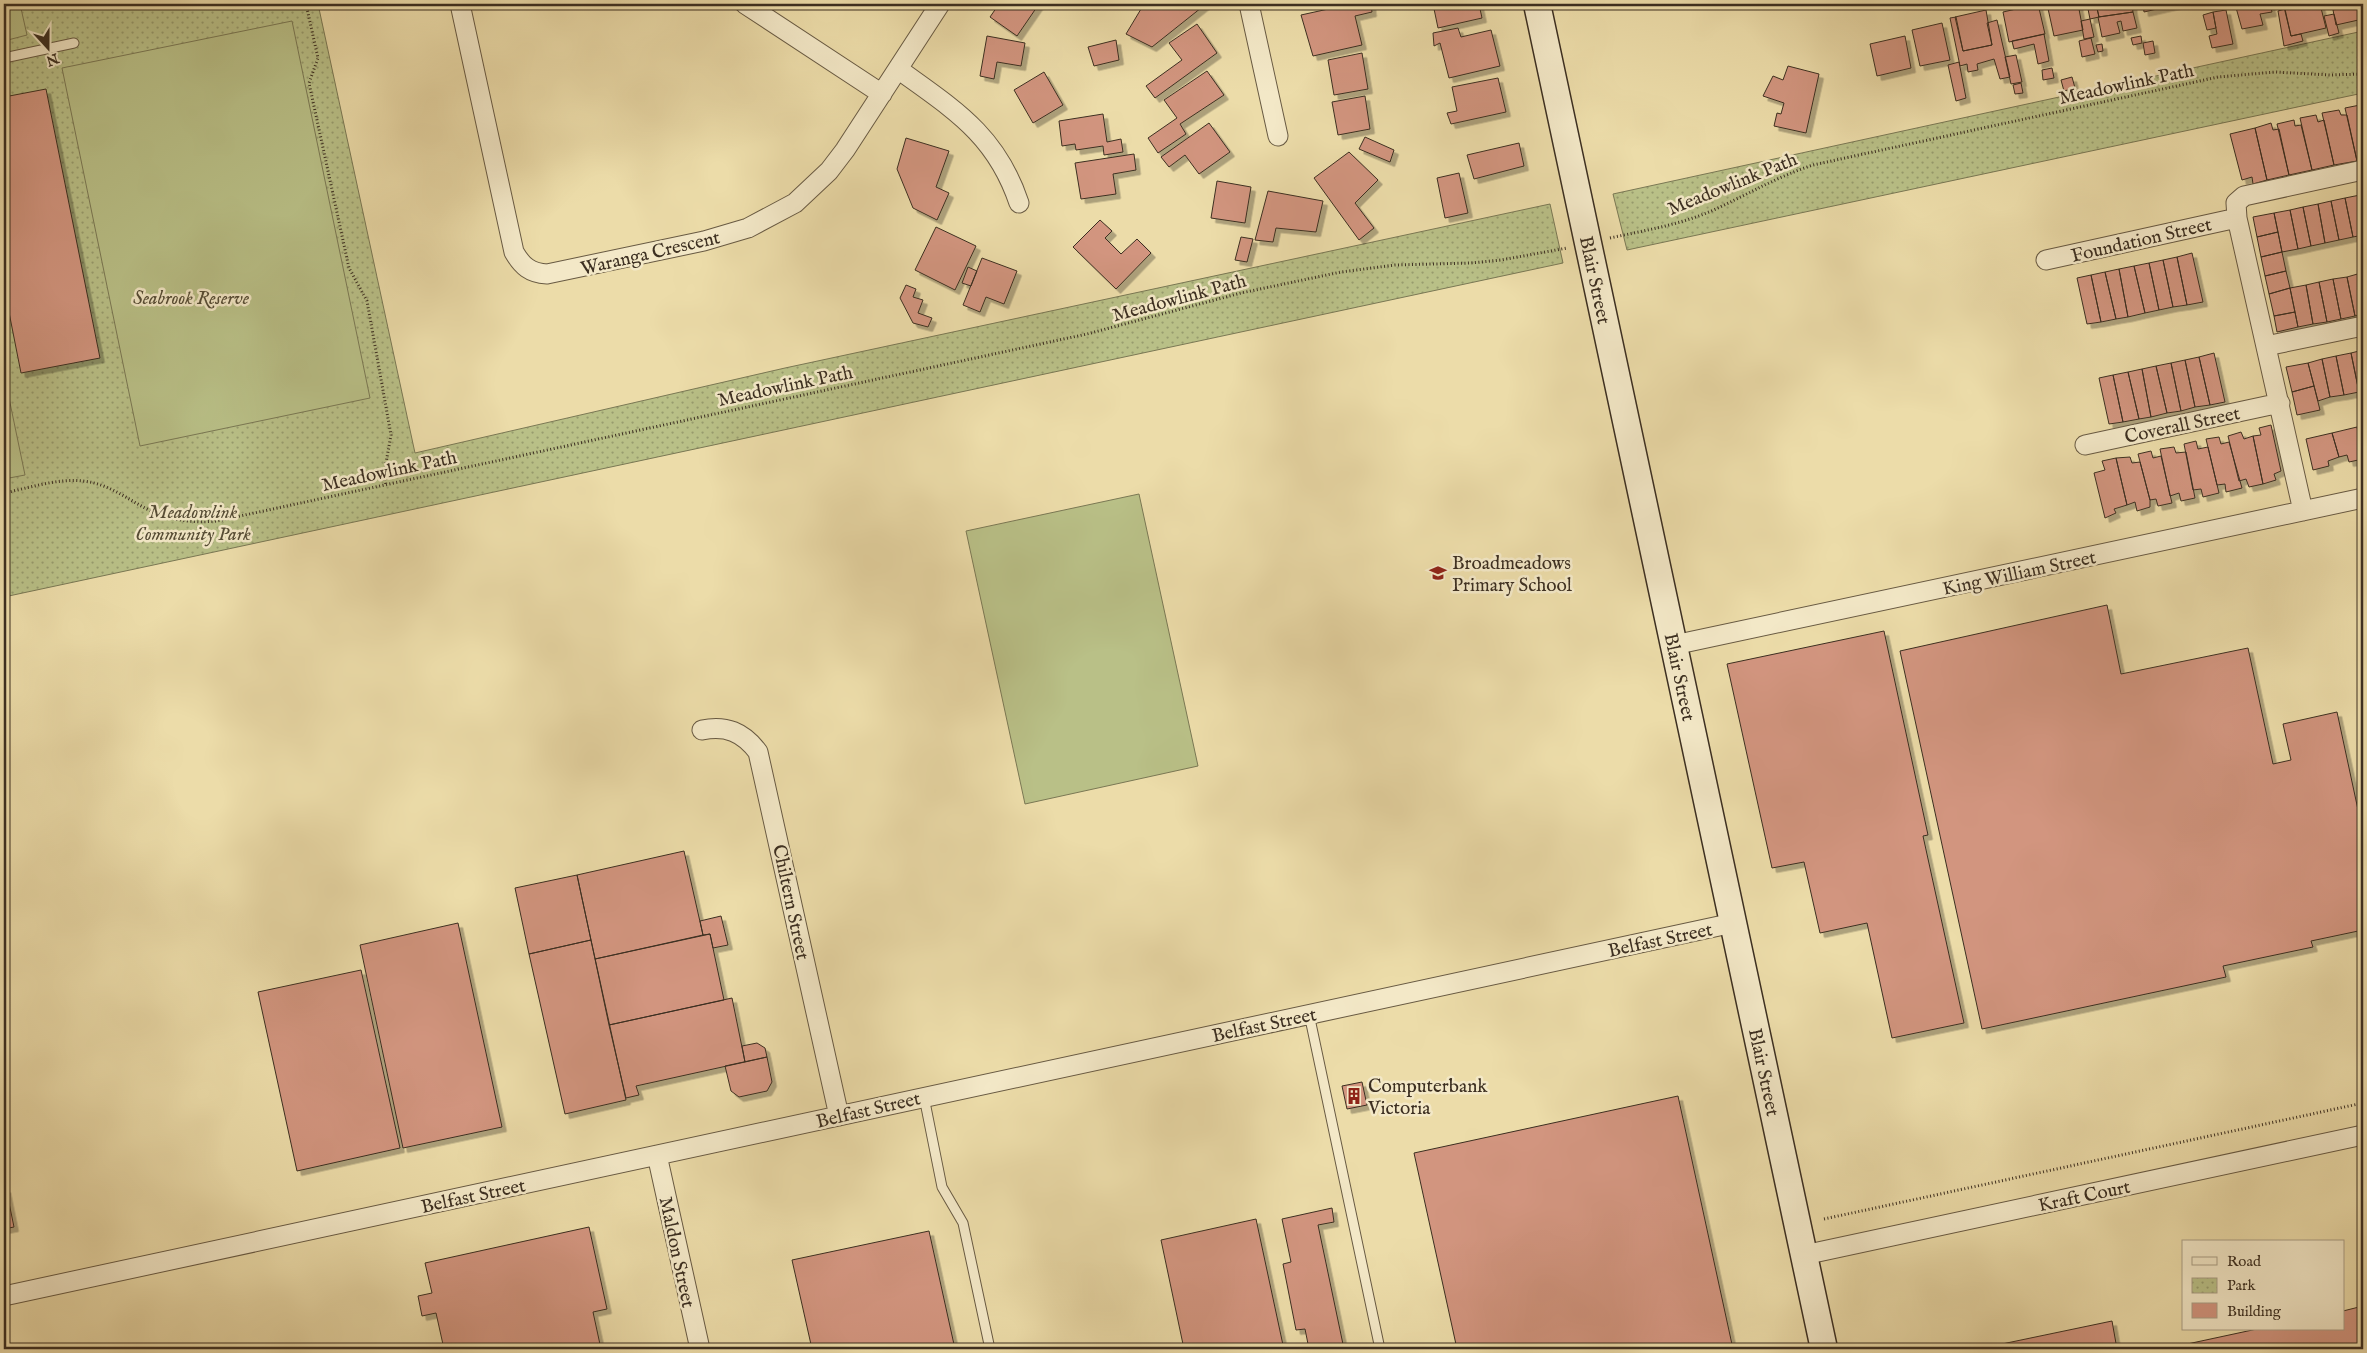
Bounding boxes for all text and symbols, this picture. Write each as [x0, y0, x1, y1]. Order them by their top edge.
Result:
north arrow [22, 22, 72, 72]
text: N [43, 48, 62, 70]
street label: Meadowlink Path [2057, 59, 2196, 111]
street label: Meadowlink Path [1664, 148, 1801, 222]
street label: Foundation Street [2069, 213, 2215, 269]
street label: Waranga Crescent [578, 226, 723, 282]
street label: Blair Street [1573, 234, 1615, 327]
street label: Meadowlink Path [1110, 270, 1249, 328]
park label: Seabrook Reserve [133, 287, 250, 311]
street label: Meadowlink Path [716, 361, 855, 413]
street label: Coverall Street [2122, 402, 2243, 450]
street label: Meadowlink Path [320, 446, 459, 498]
park label: Meadowlink Community Park [135, 501, 251, 547]
street label: King William Street [1940, 546, 2099, 602]
place label: Broadmeadows Primary School [1452, 552, 1573, 598]
school or university icon: Broadmeadows Primary School [1428, 563, 1448, 583]
street label: Blair Street [1658, 631, 1700, 724]
street label: Chiltern Street [766, 842, 814, 963]
street label: Belfast Street [1606, 918, 1715, 964]
street label: Belfast Street [1210, 1003, 1319, 1049]
street label: Blair Street [1742, 1026, 1784, 1119]
place label: Computerbank Victoria [1367, 1075, 1488, 1121]
building icon: Computerbank Victoria [1344, 1086, 1364, 1106]
street label: Belfast Street [814, 1087, 923, 1135]
street label: Belfast Street [419, 1174, 528, 1220]
street label: Kraft Court [2036, 1175, 2133, 1218]
street label: Maldon Street [653, 1195, 700, 1311]
legend [2182, 1240, 2344, 1330]
text: Road [2227, 1252, 2262, 1271]
text: Park [2227, 1276, 2257, 1295]
text: Building [2227, 1302, 2282, 1321]

